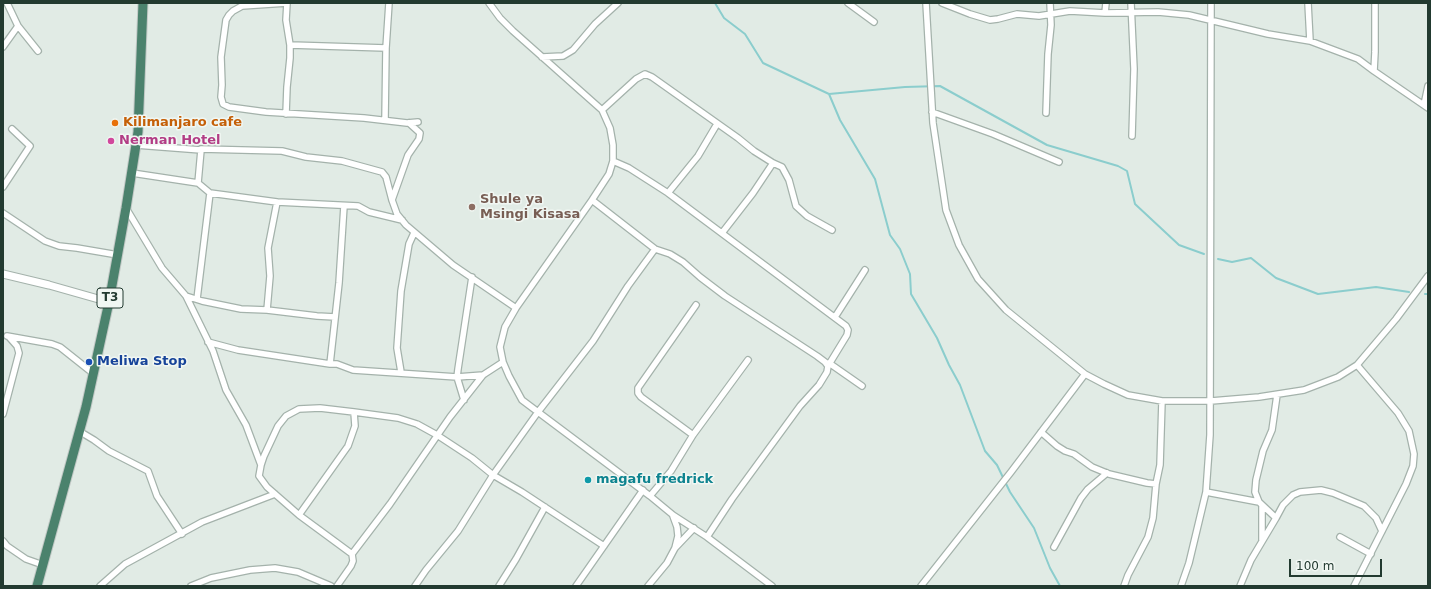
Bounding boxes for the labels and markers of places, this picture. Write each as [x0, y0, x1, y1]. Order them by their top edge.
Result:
place label: Kilimanjaro cafe [123, 115, 242, 131]
marker: Kilimanjaro cafe [110, 118, 120, 128]
place label: Nerman Hotel [119, 133, 221, 149]
marker: Nerman Hotel [106, 136, 116, 146]
place label: Shule ya Msingi Kisasa [480, 192, 580, 223]
marker: Shule ya Msingi Kisasa [467, 202, 477, 212]
place label: Meliwa Stop [97, 354, 187, 370]
marker: Meliwa Stop [84, 357, 94, 367]
place label: magafu fredrick [596, 472, 713, 488]
marker: magafu fredrick [583, 475, 593, 485]

